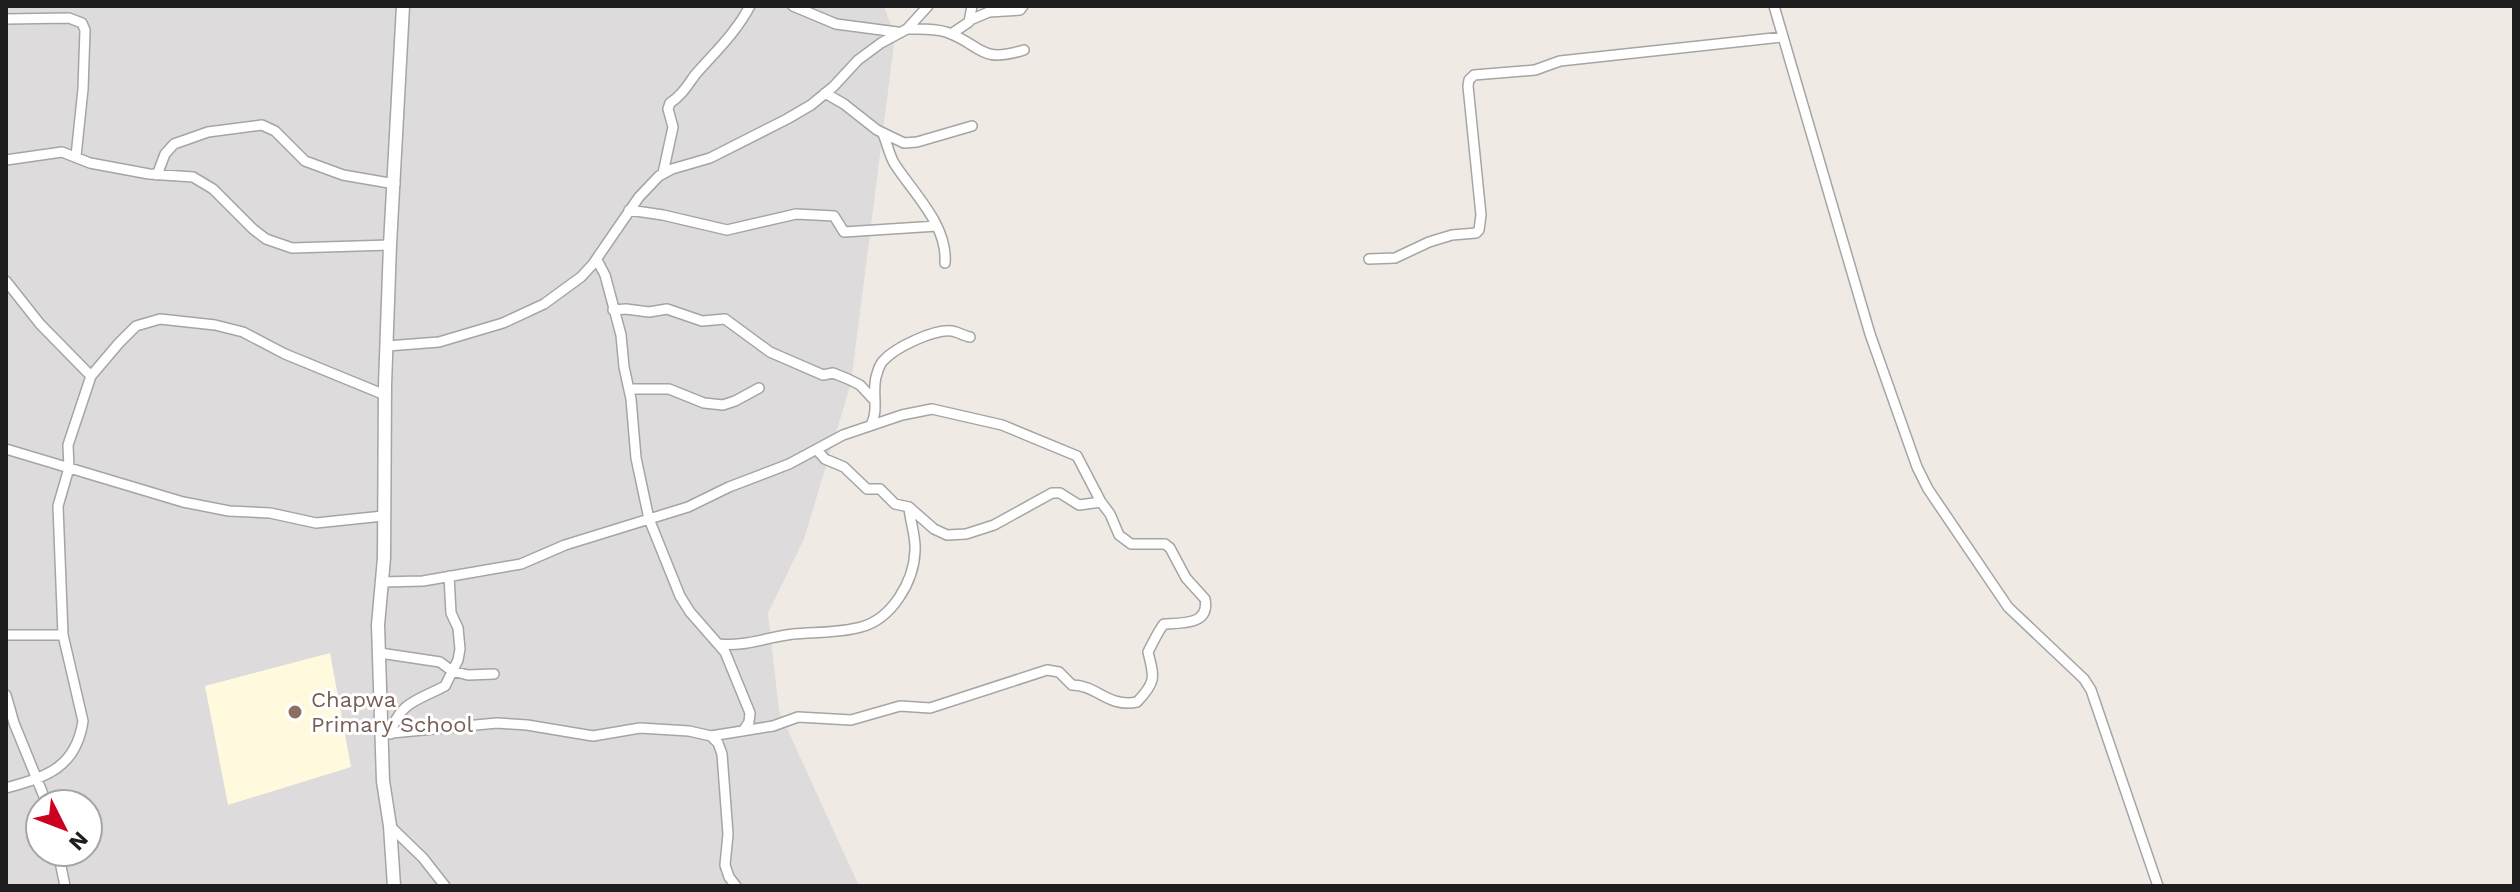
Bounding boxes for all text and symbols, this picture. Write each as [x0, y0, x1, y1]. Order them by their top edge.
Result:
place label: Chapwa Primary School [311, 687, 473, 737]
marker: Chapwa Primary School [286, 703, 304, 721]
north arrow [24, 788, 104, 868]
text: N [64, 827, 93, 855]

